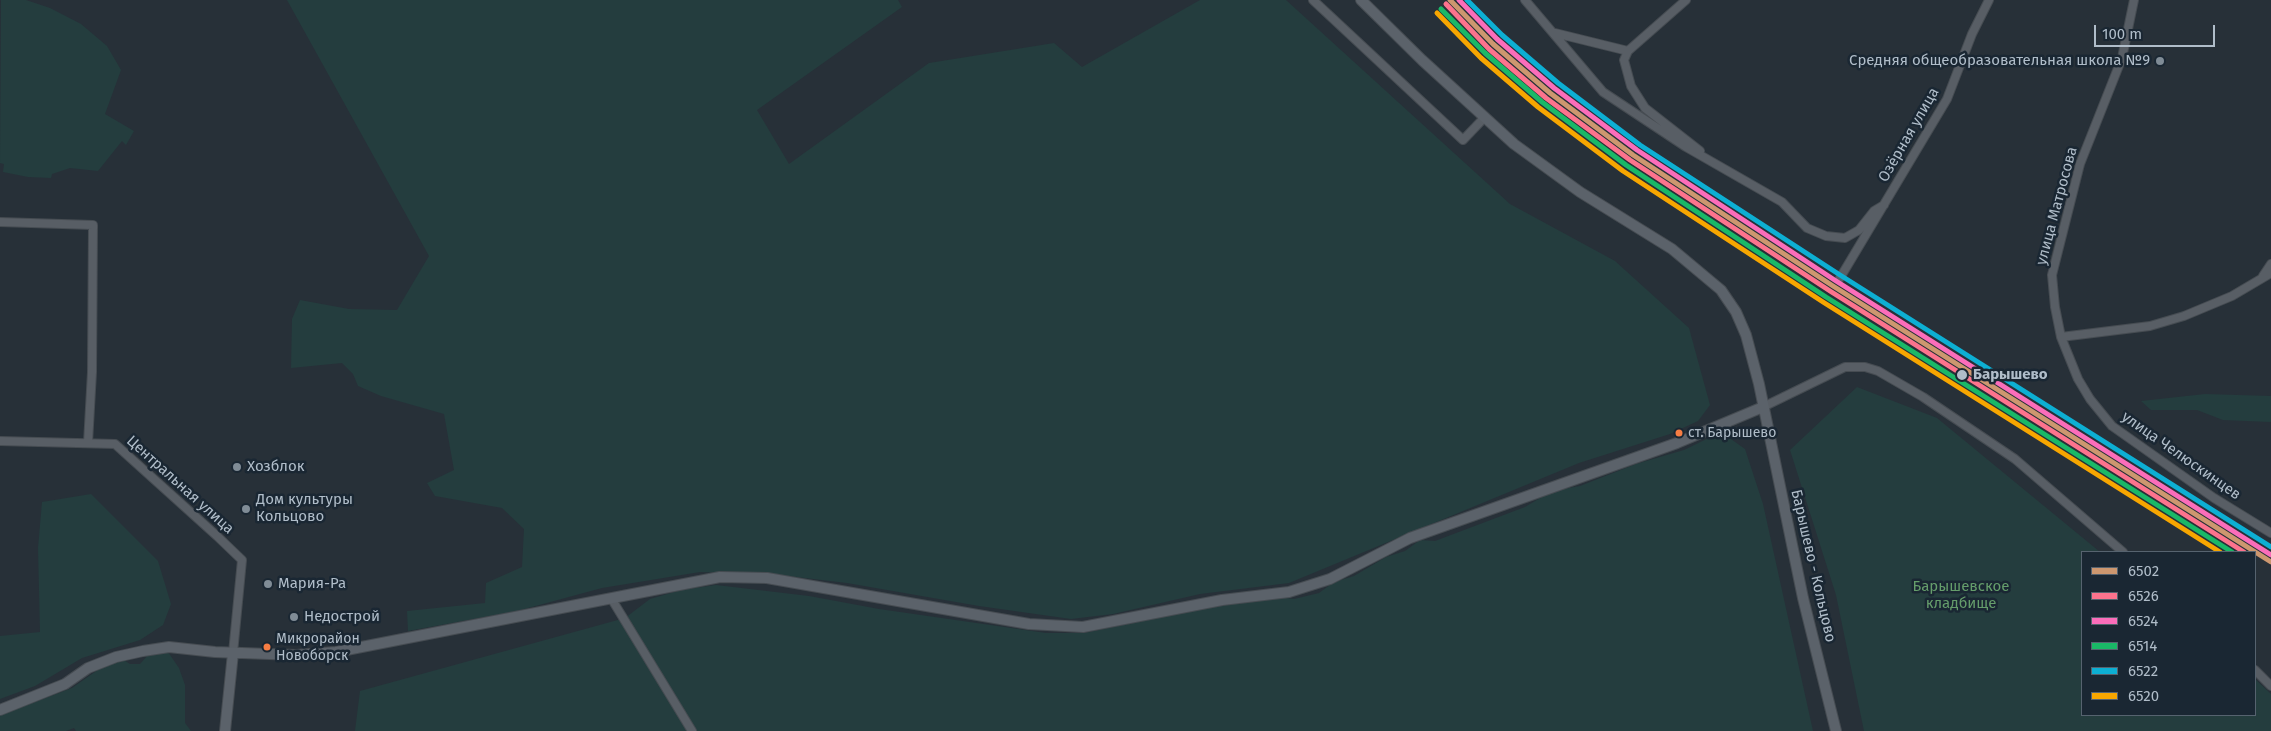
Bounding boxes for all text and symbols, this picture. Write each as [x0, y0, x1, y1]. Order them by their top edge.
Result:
scale bar [2096, 15, 2217, 47]
text: 100 m [2102, 25, 2142, 43]
place label: Средняя общеобразовательная школа №9 [1849, 52, 2150, 70]
marker: Средняя общеобразовательная школа №9 [2154, 55, 2166, 67]
street label: Озёрная улица [1875, 85, 1943, 185]
street label: улица Матросова [2033, 145, 2081, 267]
place label: Барышево [1973, 366, 2048, 384]
marker: Барышево [1955, 368, 1969, 382]
street label: улица Челюскинцев [2118, 408, 2244, 504]
place label: ст. Барышево [1688, 425, 1776, 441]
marker: ст. Барышево [1674, 428, 1684, 438]
street label: Центральная улица [123, 432, 237, 538]
place label: Хозблок [247, 458, 304, 476]
marker: Хозблок [231, 461, 243, 473]
street label: Барышево - Кольцово [1787, 488, 1839, 644]
place label: Дом культуры Кольцово [256, 491, 353, 526]
marker: Дом культуры Кольцово [240, 503, 252, 515]
legend [2081, 551, 2256, 716]
text: 6502 [2128, 562, 2159, 580]
place label: Мария-Ра [278, 575, 346, 593]
marker: Мария-Ра [262, 578, 274, 590]
park label: Барышевское кладбище [1912, 578, 2010, 613]
text: 6526 [2128, 587, 2159, 605]
place label: Недострой [304, 608, 380, 626]
marker: Недострой [288, 611, 300, 623]
text: 6524 [2128, 612, 2158, 630]
place label: Микрорайон Новоборск [276, 631, 360, 664]
text: 6514 [2128, 637, 2157, 655]
marker: Микрорайон Новоборск [262, 642, 272, 652]
text: 6522 [2128, 662, 2158, 680]
text: 6520 [2128, 687, 2159, 705]

